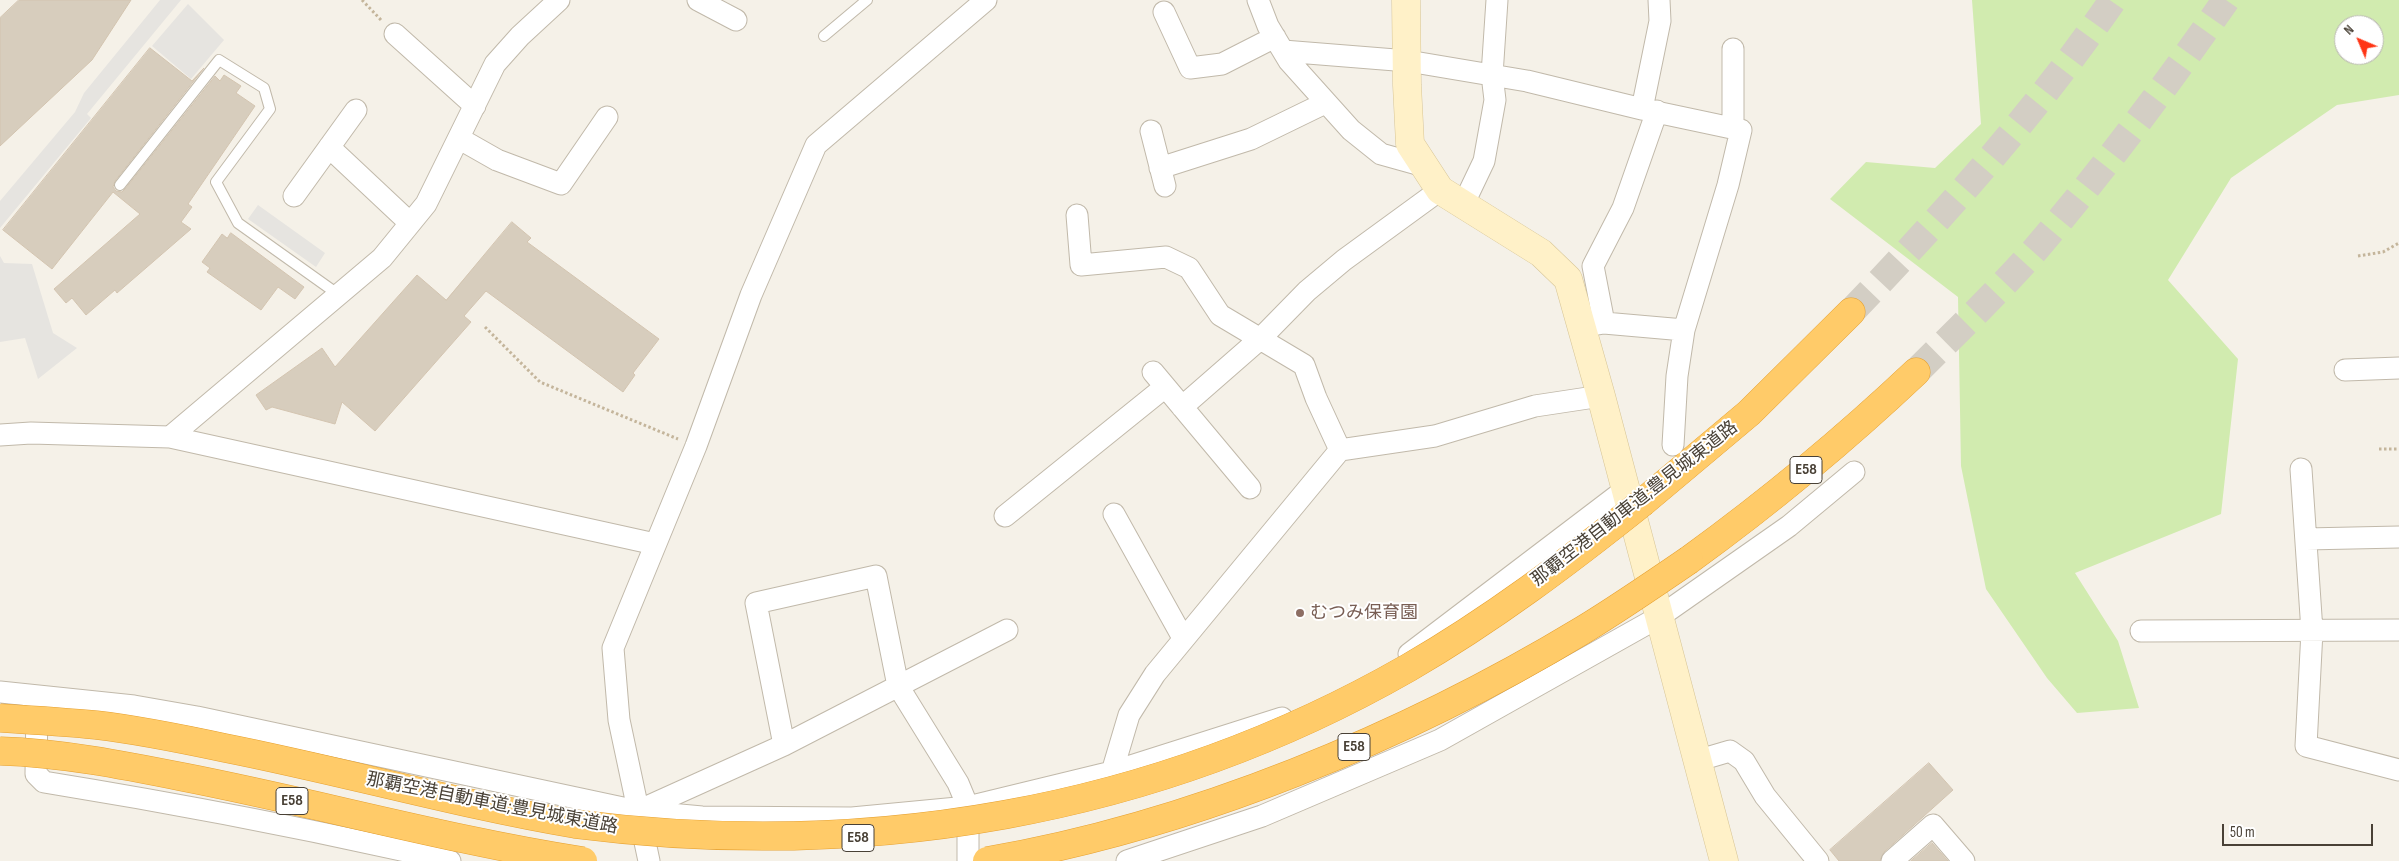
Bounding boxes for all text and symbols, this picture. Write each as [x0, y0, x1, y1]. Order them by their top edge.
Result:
north arrow [2334, 15, 2384, 65]
text: N [2340, 21, 2357, 38]
street label: 那覇空港自動車道;豊見城東道路 [1528, 417, 1742, 591]
road number: E58 [1790, 456, 1822, 484]
place label: むつみ保育園 [1310, 602, 1418, 624]
marker: むつみ保育園 [1294, 607, 1306, 619]
road number: E58 [1338, 734, 1370, 760]
street label: 那覇空港自動車道;豊見城東道路 [365, 769, 619, 839]
road number: E58 [276, 788, 308, 814]
scale bar [2224, 814, 2375, 846]
text: 50 m [2230, 823, 2255, 842]
road number: E58 [842, 824, 874, 851]

